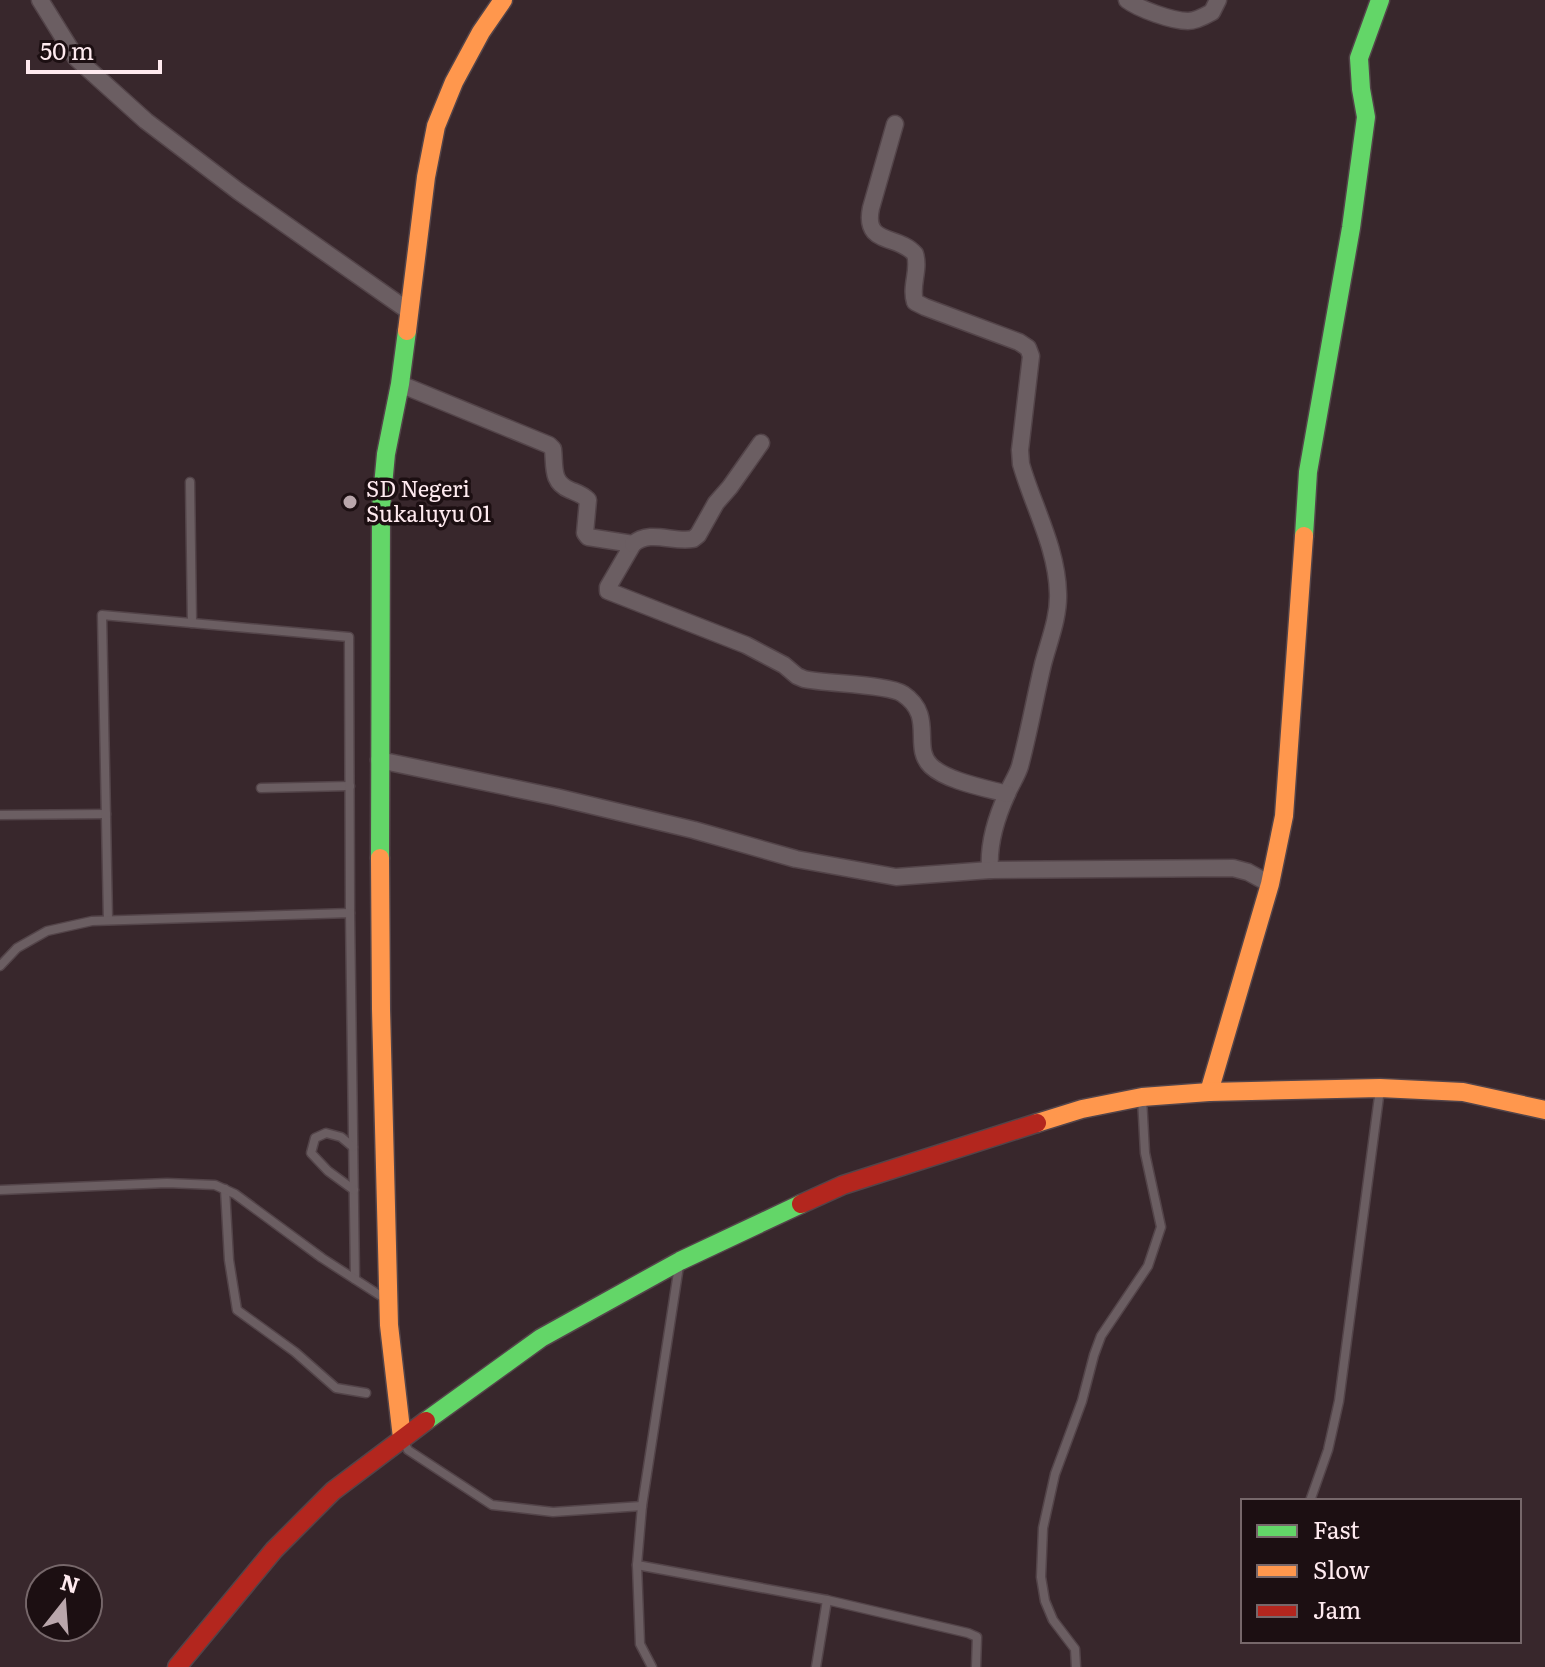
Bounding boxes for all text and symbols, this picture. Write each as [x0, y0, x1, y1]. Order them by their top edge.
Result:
scale bar [28, 24, 160, 74]
text: 50 m [40, 32, 94, 67]
place label: SD Negeri Sukaluyu 01 [366, 471, 491, 529]
marker: SD Negeri Sukaluyu 01 [341, 493, 359, 511]
legend [1241, 1499, 1521, 1643]
text: Fast [1313, 1511, 1360, 1546]
text: Slow [1313, 1551, 1370, 1586]
north arrow [24, 1563, 104, 1643]
text: N [57, 1564, 84, 1601]
text: Jam [1313, 1591, 1361, 1626]

